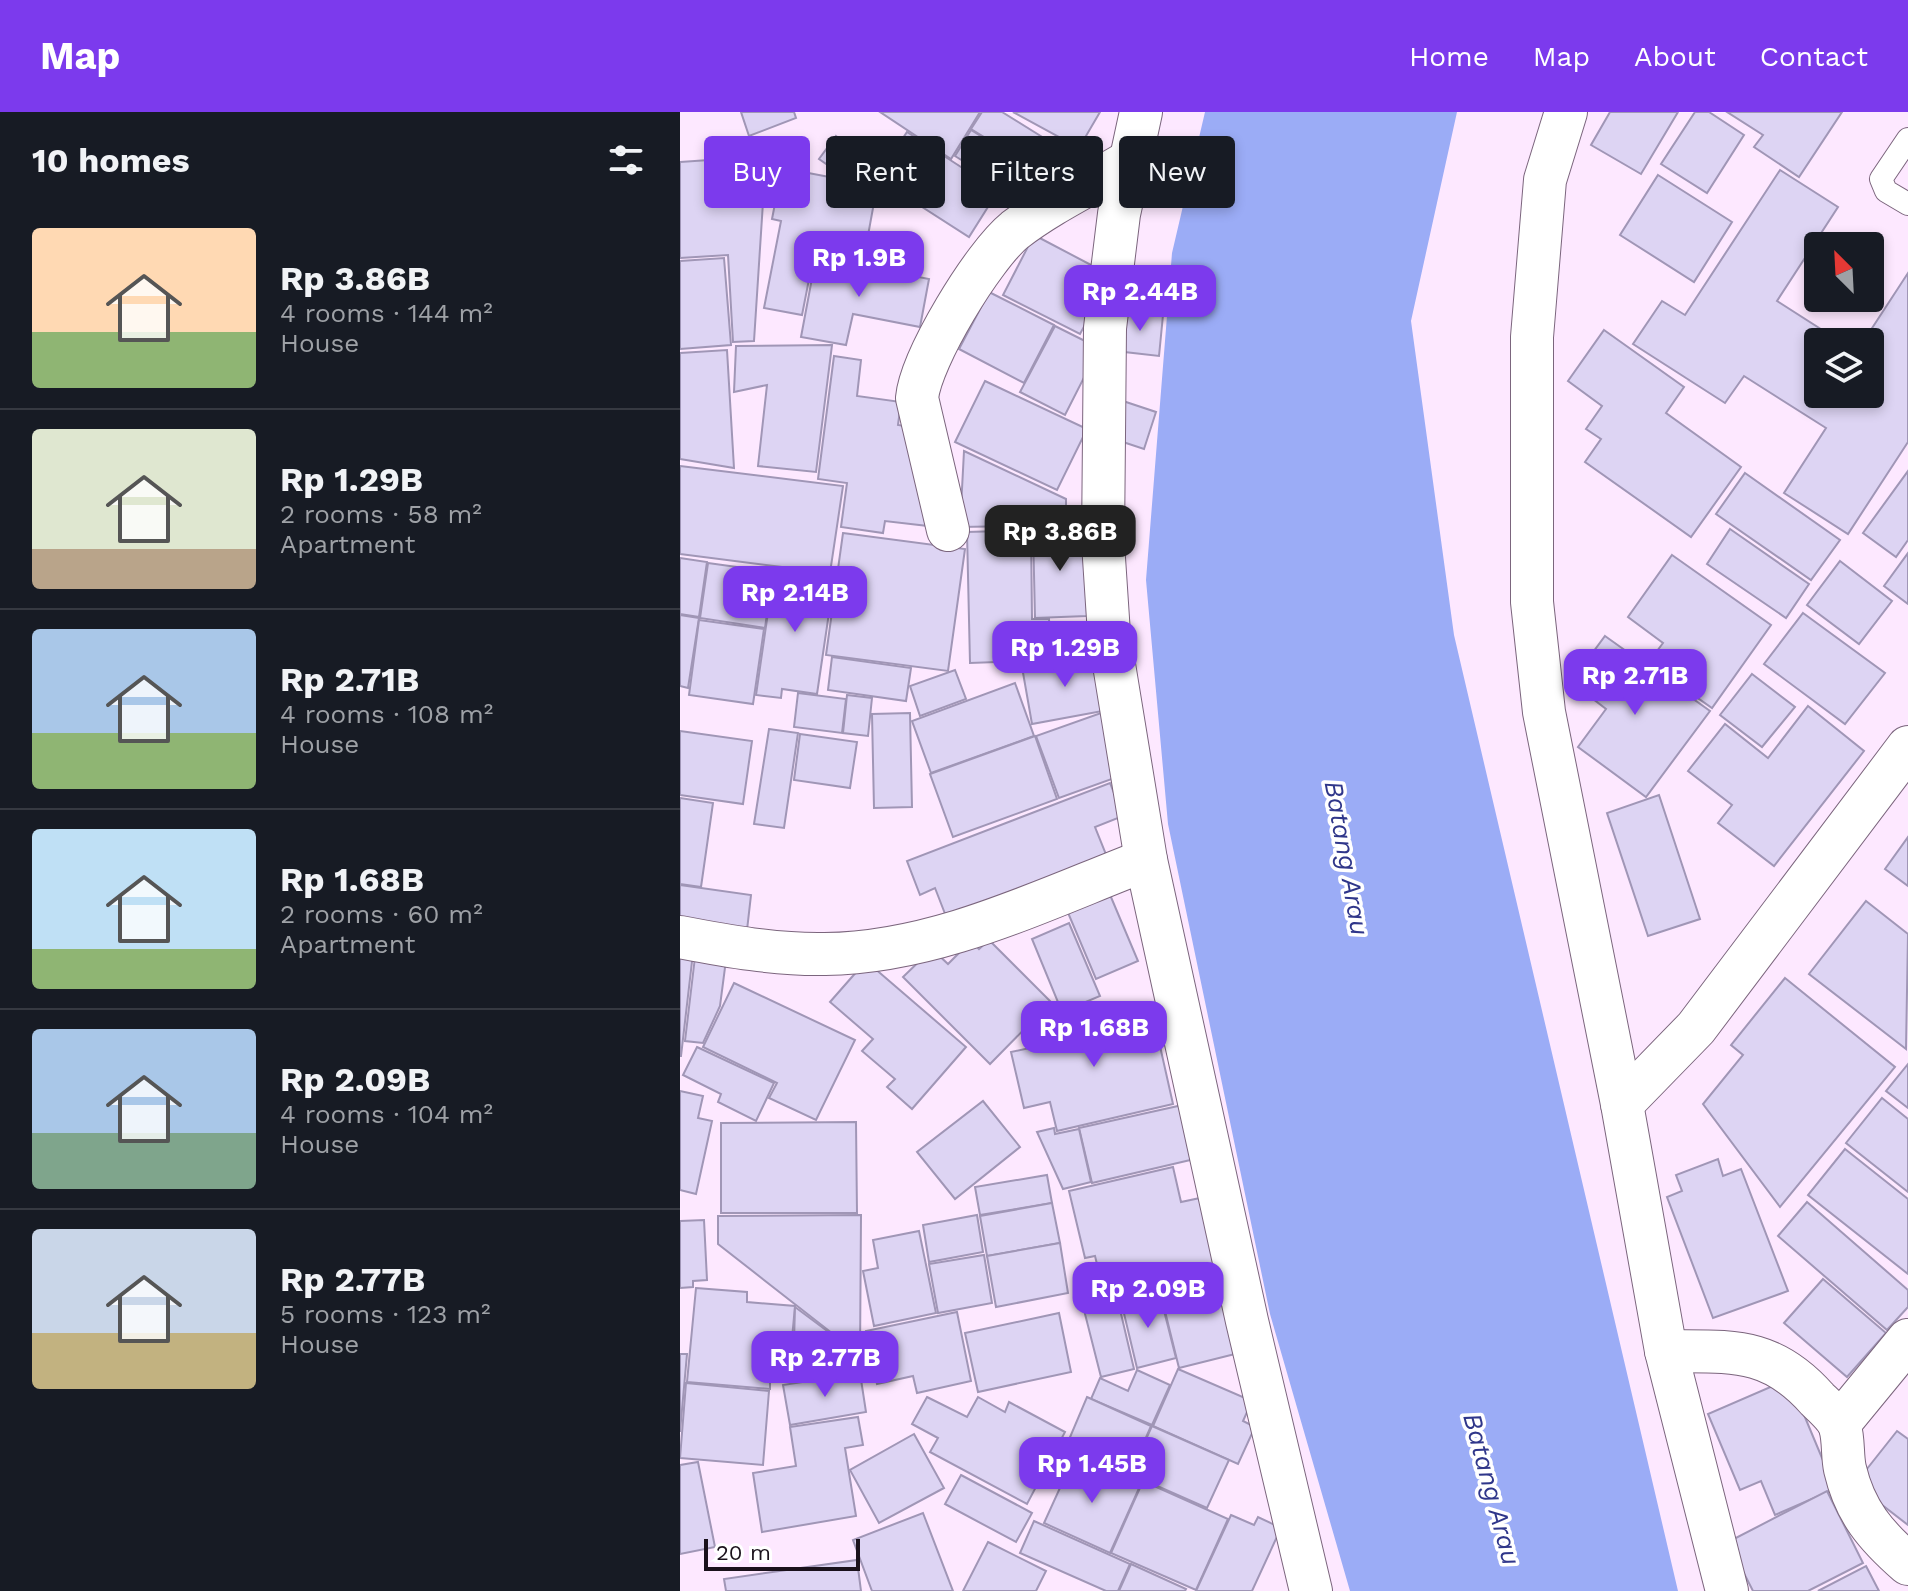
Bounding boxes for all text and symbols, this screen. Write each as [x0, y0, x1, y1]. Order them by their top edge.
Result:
text: Map [40, 34, 120, 78]
text: Home [1409, 40, 1489, 73]
text: Map [1533, 40, 1590, 73]
text: About [1634, 40, 1716, 73]
text: Contact [1760, 40, 1868, 73]
chip: Buy [704, 136, 810, 208]
chip: Rent [826, 136, 945, 208]
chip: Filters [961, 136, 1103, 208]
chip: New [1119, 136, 1235, 208]
icon: filters [604, 138, 648, 182]
text: 10 homes [32, 140, 190, 180]
pin: Rp 1.9B [785, 231, 933, 299]
north arrow [1804, 232, 1884, 312]
map controls [1804, 232, 1884, 408]
text: Rp 1.9B [812, 242, 906, 272]
text: Rp 3.86B [280, 258, 430, 298]
icon: home [96, 260, 192, 356]
pin: Rp 2.44B [1057, 265, 1223, 333]
text: Rp 2.44B [1082, 276, 1198, 306]
text: 4 rooms · 144 m² [280, 298, 493, 328]
text: House [280, 328, 359, 358]
button: layers [1804, 328, 1884, 408]
text: Rp 1.29B [280, 459, 423, 499]
icon: home [96, 461, 192, 557]
text: 2 rooms · 58 m² [280, 499, 482, 529]
pin: Rp 3.86B [977, 505, 1143, 573]
text: Rp 3.86B [1003, 516, 1117, 546]
text: Apartment [280, 529, 416, 559]
pin: Rp 2.14B [712, 566, 878, 634]
text: Rp 2.14B [741, 577, 849, 607]
pin: Rp 1.29B [982, 621, 1148, 689]
text: Rp 1.29B [1010, 632, 1120, 662]
pin: Rp 2.71B [1552, 649, 1718, 717]
text: Rp 2.71B [280, 659, 419, 699]
text: Rp 2.71B [1582, 660, 1688, 690]
icon: home [96, 661, 192, 757]
text: 4 rooms · 108 m² [280, 699, 493, 729]
text: House [280, 729, 359, 759]
water label: Batang Arau [1319, 778, 1375, 938]
text: Rp 1.68B [280, 859, 424, 899]
icon: home [96, 861, 192, 957]
text: 2 rooms · 60 m² [280, 899, 483, 929]
text: Apartment [280, 929, 416, 959]
pin: Rp 1.68B [1011, 1001, 1177, 1069]
text: Rp 1.68B [1039, 1012, 1149, 1042]
text: Rp 2.09B [280, 1059, 430, 1099]
icon: home [96, 1061, 192, 1157]
text: 4 rooms · 104 m² [280, 1099, 493, 1129]
text: House [280, 1129, 359, 1159]
text: Rp 2.77B [280, 1259, 425, 1299]
icon: home [96, 1261, 192, 1357]
pin: Rp 2.09B [1065, 1262, 1231, 1330]
text: Rp 2.09B [1091, 1273, 1205, 1303]
text: 5 rooms · 123 m² [280, 1299, 491, 1329]
text: House [280, 1329, 359, 1359]
pin: Rp 2.77B [742, 1331, 908, 1399]
text: Rp 2.77B [769, 1342, 881, 1372]
water label: Batang Arau [1457, 1410, 1527, 1568]
pin: Rp 1.45B [1009, 1437, 1175, 1505]
text: Rp 1.45B [1037, 1448, 1147, 1478]
scale bar [704, 1535, 860, 1571]
text: 20 m [716, 1540, 771, 1565]

